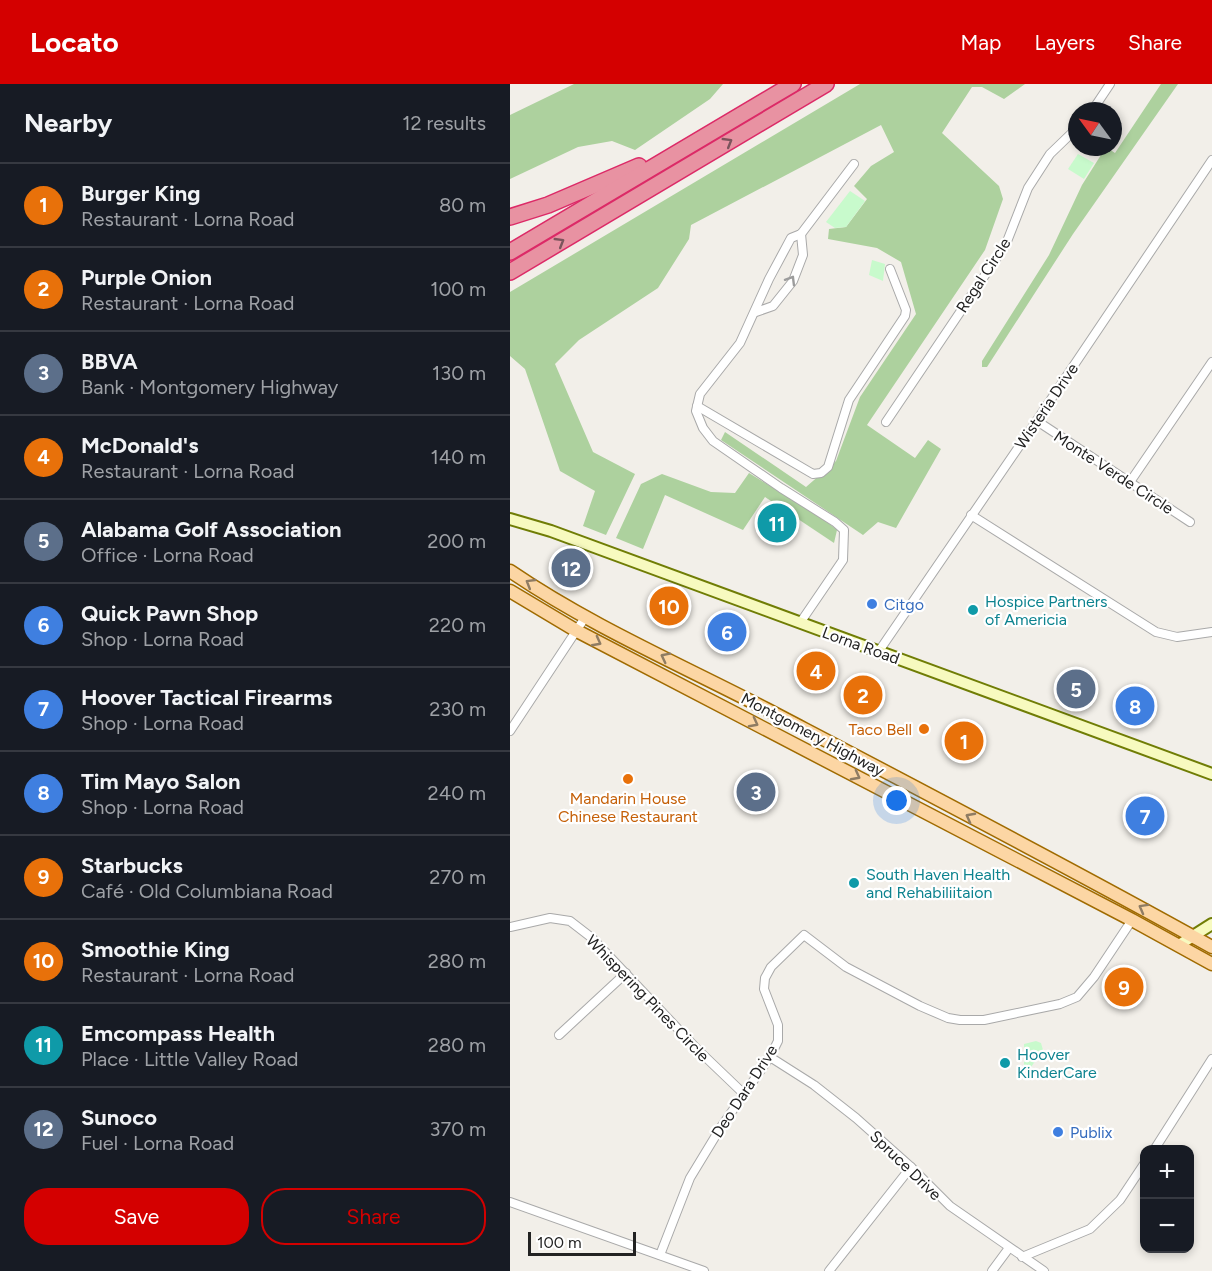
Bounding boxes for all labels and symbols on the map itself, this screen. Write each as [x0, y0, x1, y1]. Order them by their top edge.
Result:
north arrow [1068, 102, 1122, 156]
one-way arrow [722, 138, 732, 149]
street label: Regal Circle [952, 234, 1015, 316]
one-way arrow [554, 237, 564, 249]
one-way arrow [784, 276, 796, 286]
street label: Wisteria Drive [1011, 360, 1082, 453]
street label: Monte Verde Circle [1050, 427, 1177, 518]
pin: 11 [758, 500, 796, 546]
pin: 12 [552, 546, 590, 590]
one-way arrow [526, 579, 536, 591]
pin: 10 [650, 584, 688, 628]
place label: Hospice Partners of Americia [985, 592, 1108, 629]
place label: Citgo [884, 595, 924, 614]
marker: Citgo [865, 597, 879, 611]
marker: Hospice Partners of Americia [966, 603, 980, 617]
pin: 6 [708, 610, 746, 654]
street label: Lorna Road [820, 623, 902, 668]
one-way arrow [590, 635, 601, 646]
pin: 4 [796, 648, 836, 694]
one-way arrow [661, 653, 671, 664]
pin: 5 [1056, 666, 1096, 712]
pin: 2 [844, 672, 882, 718]
pin: 8 [1116, 684, 1154, 728]
street label: Montgomery Highway [738, 689, 888, 780]
one-way arrow [747, 715, 758, 727]
pin: 1 [944, 718, 984, 764]
place label: Taco Bell [849, 720, 912, 739]
marker: Taco Bell [917, 722, 931, 736]
one-way arrow [850, 769, 861, 780]
pin: 3 [736, 770, 776, 814]
marker: Mandarin House Chinese Restaurant [621, 772, 635, 786]
your location [882, 786, 911, 815]
place label: Mandarin House Chinese Restaurant [558, 789, 698, 826]
pin: 7 [1126, 794, 1164, 838]
one-way arrow [965, 813, 976, 825]
place label: South Haven Health and Rehabiliitaion [866, 865, 1010, 902]
marker: South Haven Health and Rehabiliitaion [847, 876, 861, 890]
one-way arrow [1139, 904, 1149, 915]
street label: Whispering Pines Circle [582, 931, 713, 1066]
pin: 9 [1104, 964, 1144, 1010]
street label: Deo Dara Drive [707, 1041, 782, 1141]
place label: Hoover KinderCare [1017, 1045, 1097, 1082]
marker: Hoover KinderCare [998, 1056, 1012, 1070]
place label: Publix [1070, 1123, 1113, 1142]
marker: Publix [1051, 1125, 1065, 1139]
street label: Spruce Drive [866, 1127, 946, 1204]
scale bar [528, 1229, 636, 1256]

